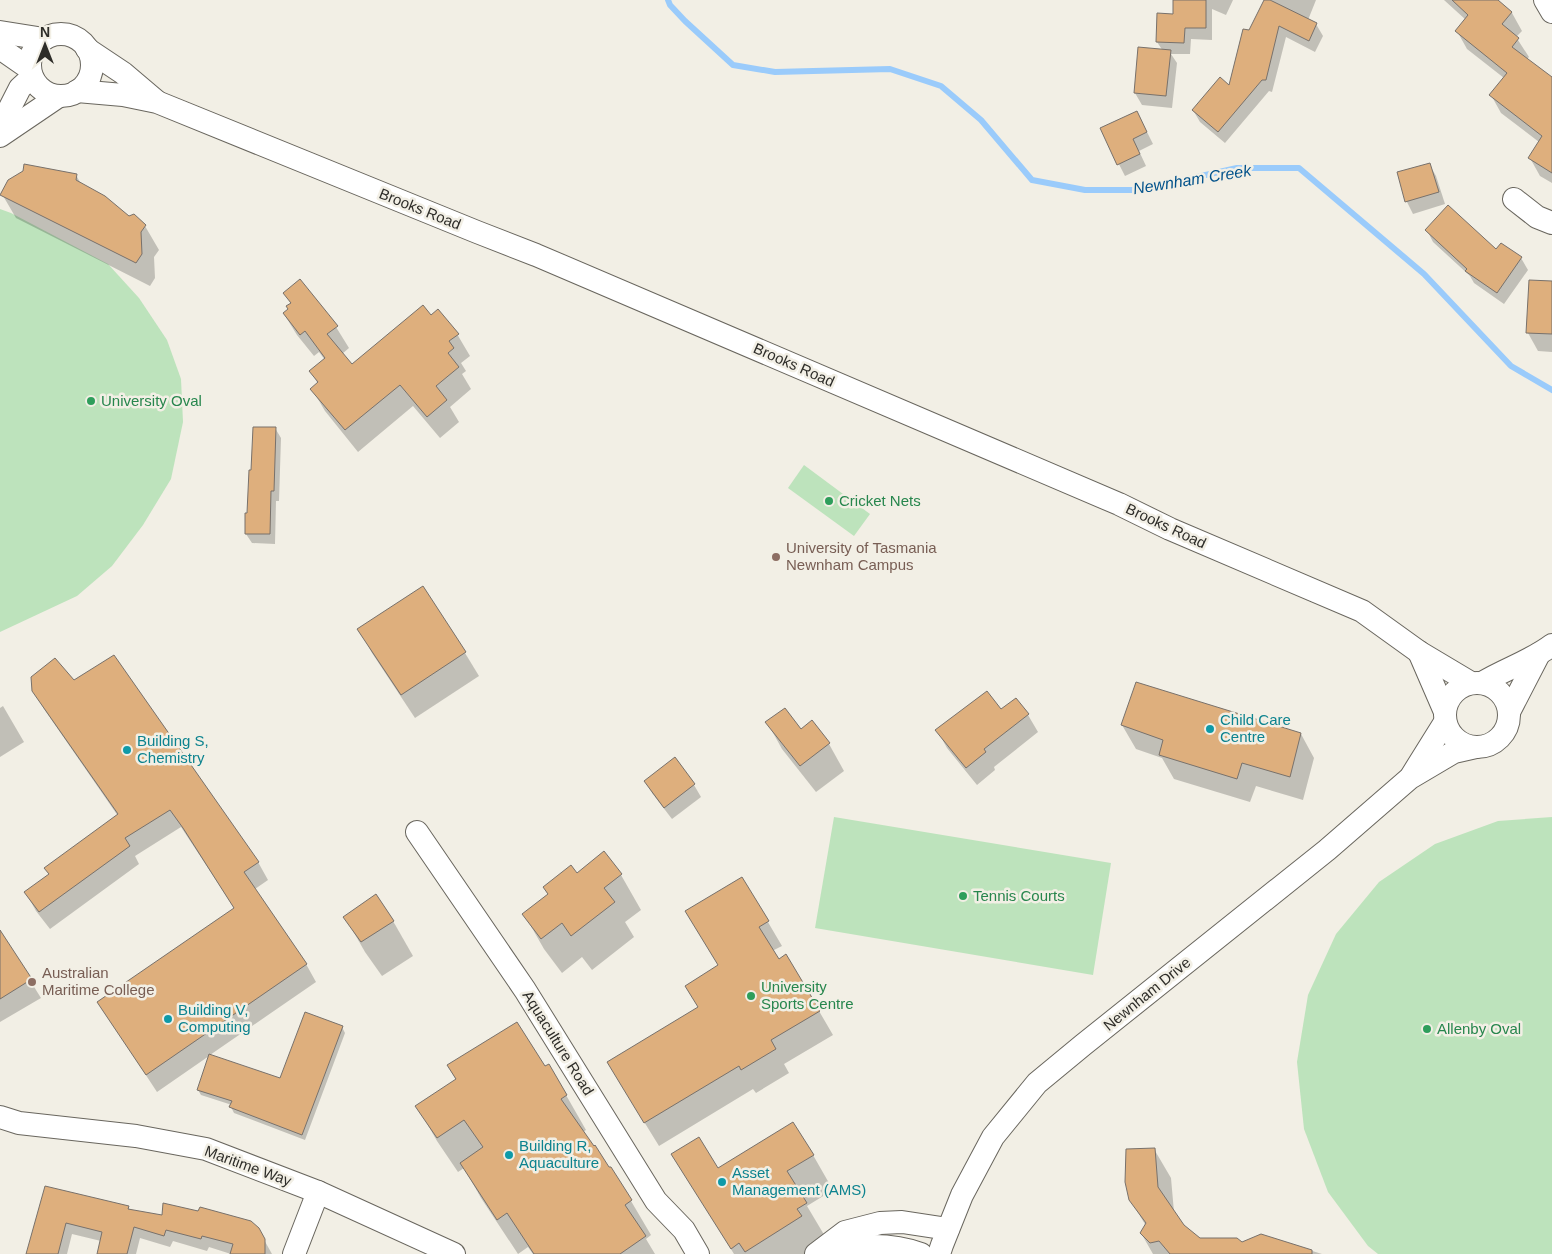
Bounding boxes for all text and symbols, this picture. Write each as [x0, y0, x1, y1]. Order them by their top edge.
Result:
north arrow [20, 20, 70, 70]
text: N [40, 24, 50, 40]
water label: Newnham Creek [1132, 162, 1253, 197]
street label: Brooks Road [377, 184, 464, 233]
street label: Brooks Road [751, 339, 837, 390]
place label: University Oval [101, 392, 202, 409]
marker: University Oval [85, 395, 97, 407]
place label: Cricket Nets [839, 492, 921, 509]
marker: Cricket Nets [823, 495, 835, 507]
street label: Brooks Road [1123, 500, 1209, 552]
place label: University of Tasmania Newnham Campus [786, 539, 937, 573]
marker: University of Tasmania Newnham Campus [770, 551, 782, 563]
place label: Child Care Centre [1220, 711, 1291, 745]
marker: Child Care Centre [1204, 723, 1216, 735]
place label: Building S, Chemistry [137, 732, 209, 766]
marker: Building S, Chemistry [121, 744, 133, 756]
place label: Tennis Courts [973, 887, 1065, 904]
marker: Tennis Courts [957, 890, 969, 902]
street label: Newnham Drive [1100, 953, 1193, 1034]
place label: Australian Maritime College [42, 964, 155, 998]
marker: Australian Maritime College [26, 976, 38, 988]
place label: University Sports Centre [761, 978, 854, 1012]
street label: Aquaculture Road [519, 987, 597, 1098]
marker: University Sports Centre [745, 990, 757, 1002]
place label: Building V, Computing [178, 1001, 251, 1035]
marker: Building V, Computing [162, 1013, 174, 1025]
place label: Allenby Oval [1437, 1020, 1521, 1037]
marker: Allenby Oval [1421, 1023, 1433, 1035]
place label: Building R, Aquaculture [519, 1137, 599, 1171]
street label: Maritime Way [202, 1142, 294, 1189]
marker: Building R, Aquaculture [503, 1149, 515, 1161]
place label: Asset Management (AMS) [732, 1164, 866, 1198]
marker: Asset Management (AMS) [716, 1176, 728, 1188]

